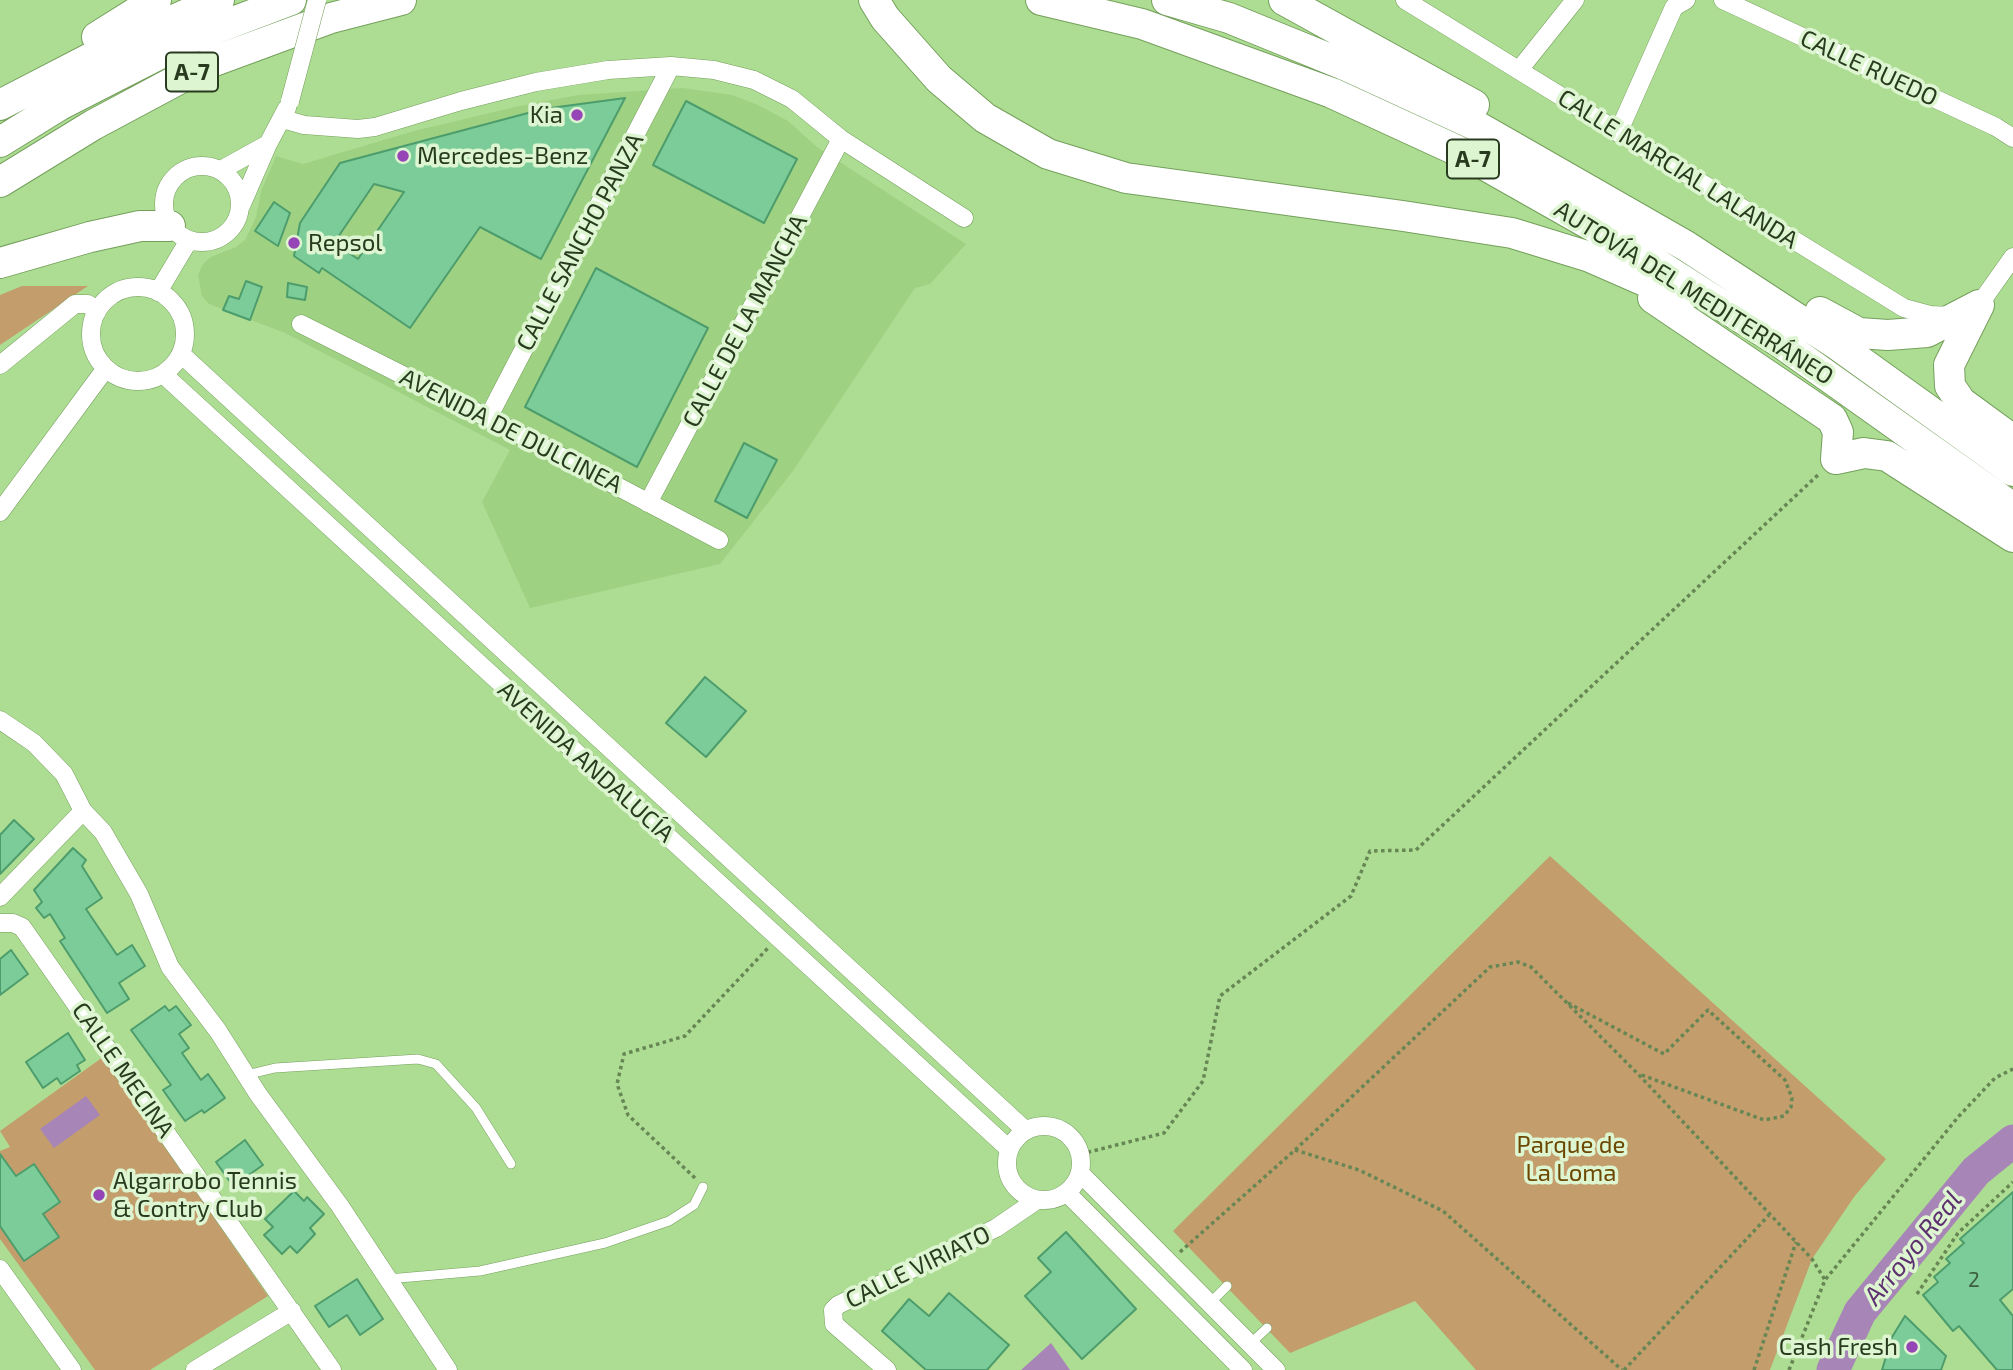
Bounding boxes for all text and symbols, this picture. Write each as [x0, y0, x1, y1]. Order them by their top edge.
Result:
street label: CALLE RUEDO [1796, 24, 1942, 112]
road number: A-7 [166, 53, 218, 92]
street label: CALLE MARCIAL LALANDA [1553, 83, 1803, 255]
place label: Kia [530, 101, 563, 129]
marker: Kia [569, 107, 585, 123]
street label: CALLE SANCHO PANZA [510, 128, 650, 356]
road number: A-7 [1447, 140, 1499, 178]
place label: Mercedes-Benz [417, 142, 588, 170]
marker: Mercedes-Benz [395, 148, 411, 164]
street label: AUTOVÍA DEL MEDITERRÁNEO [1549, 195, 1839, 391]
street label: CALLE DE LA MANCHA [677, 210, 813, 432]
place label: Repsol [308, 229, 382, 257]
marker: Repsol [286, 235, 302, 251]
street label: AVENIDA DE DULCINEA [395, 362, 627, 500]
street label: AVENIDA ANDALUCÍA [492, 675, 680, 849]
street label: CALLE MECINA [66, 997, 180, 1143]
park label: Parque de La Loma [1517, 1131, 1625, 1187]
place label: Algarrobo Tennis & Contry Club [113, 1167, 297, 1223]
water label: Arroyo Real [1857, 1185, 1969, 1311]
marker: Algarrobo Tennis & Contry Club [91, 1187, 107, 1203]
street label: CALLE VIRIATO [841, 1220, 995, 1314]
house number: 2 [1968, 1267, 1980, 1293]
place label: Cash Fresh [1779, 1333, 1898, 1361]
marker: Cash Fresh [1904, 1339, 1920, 1355]

